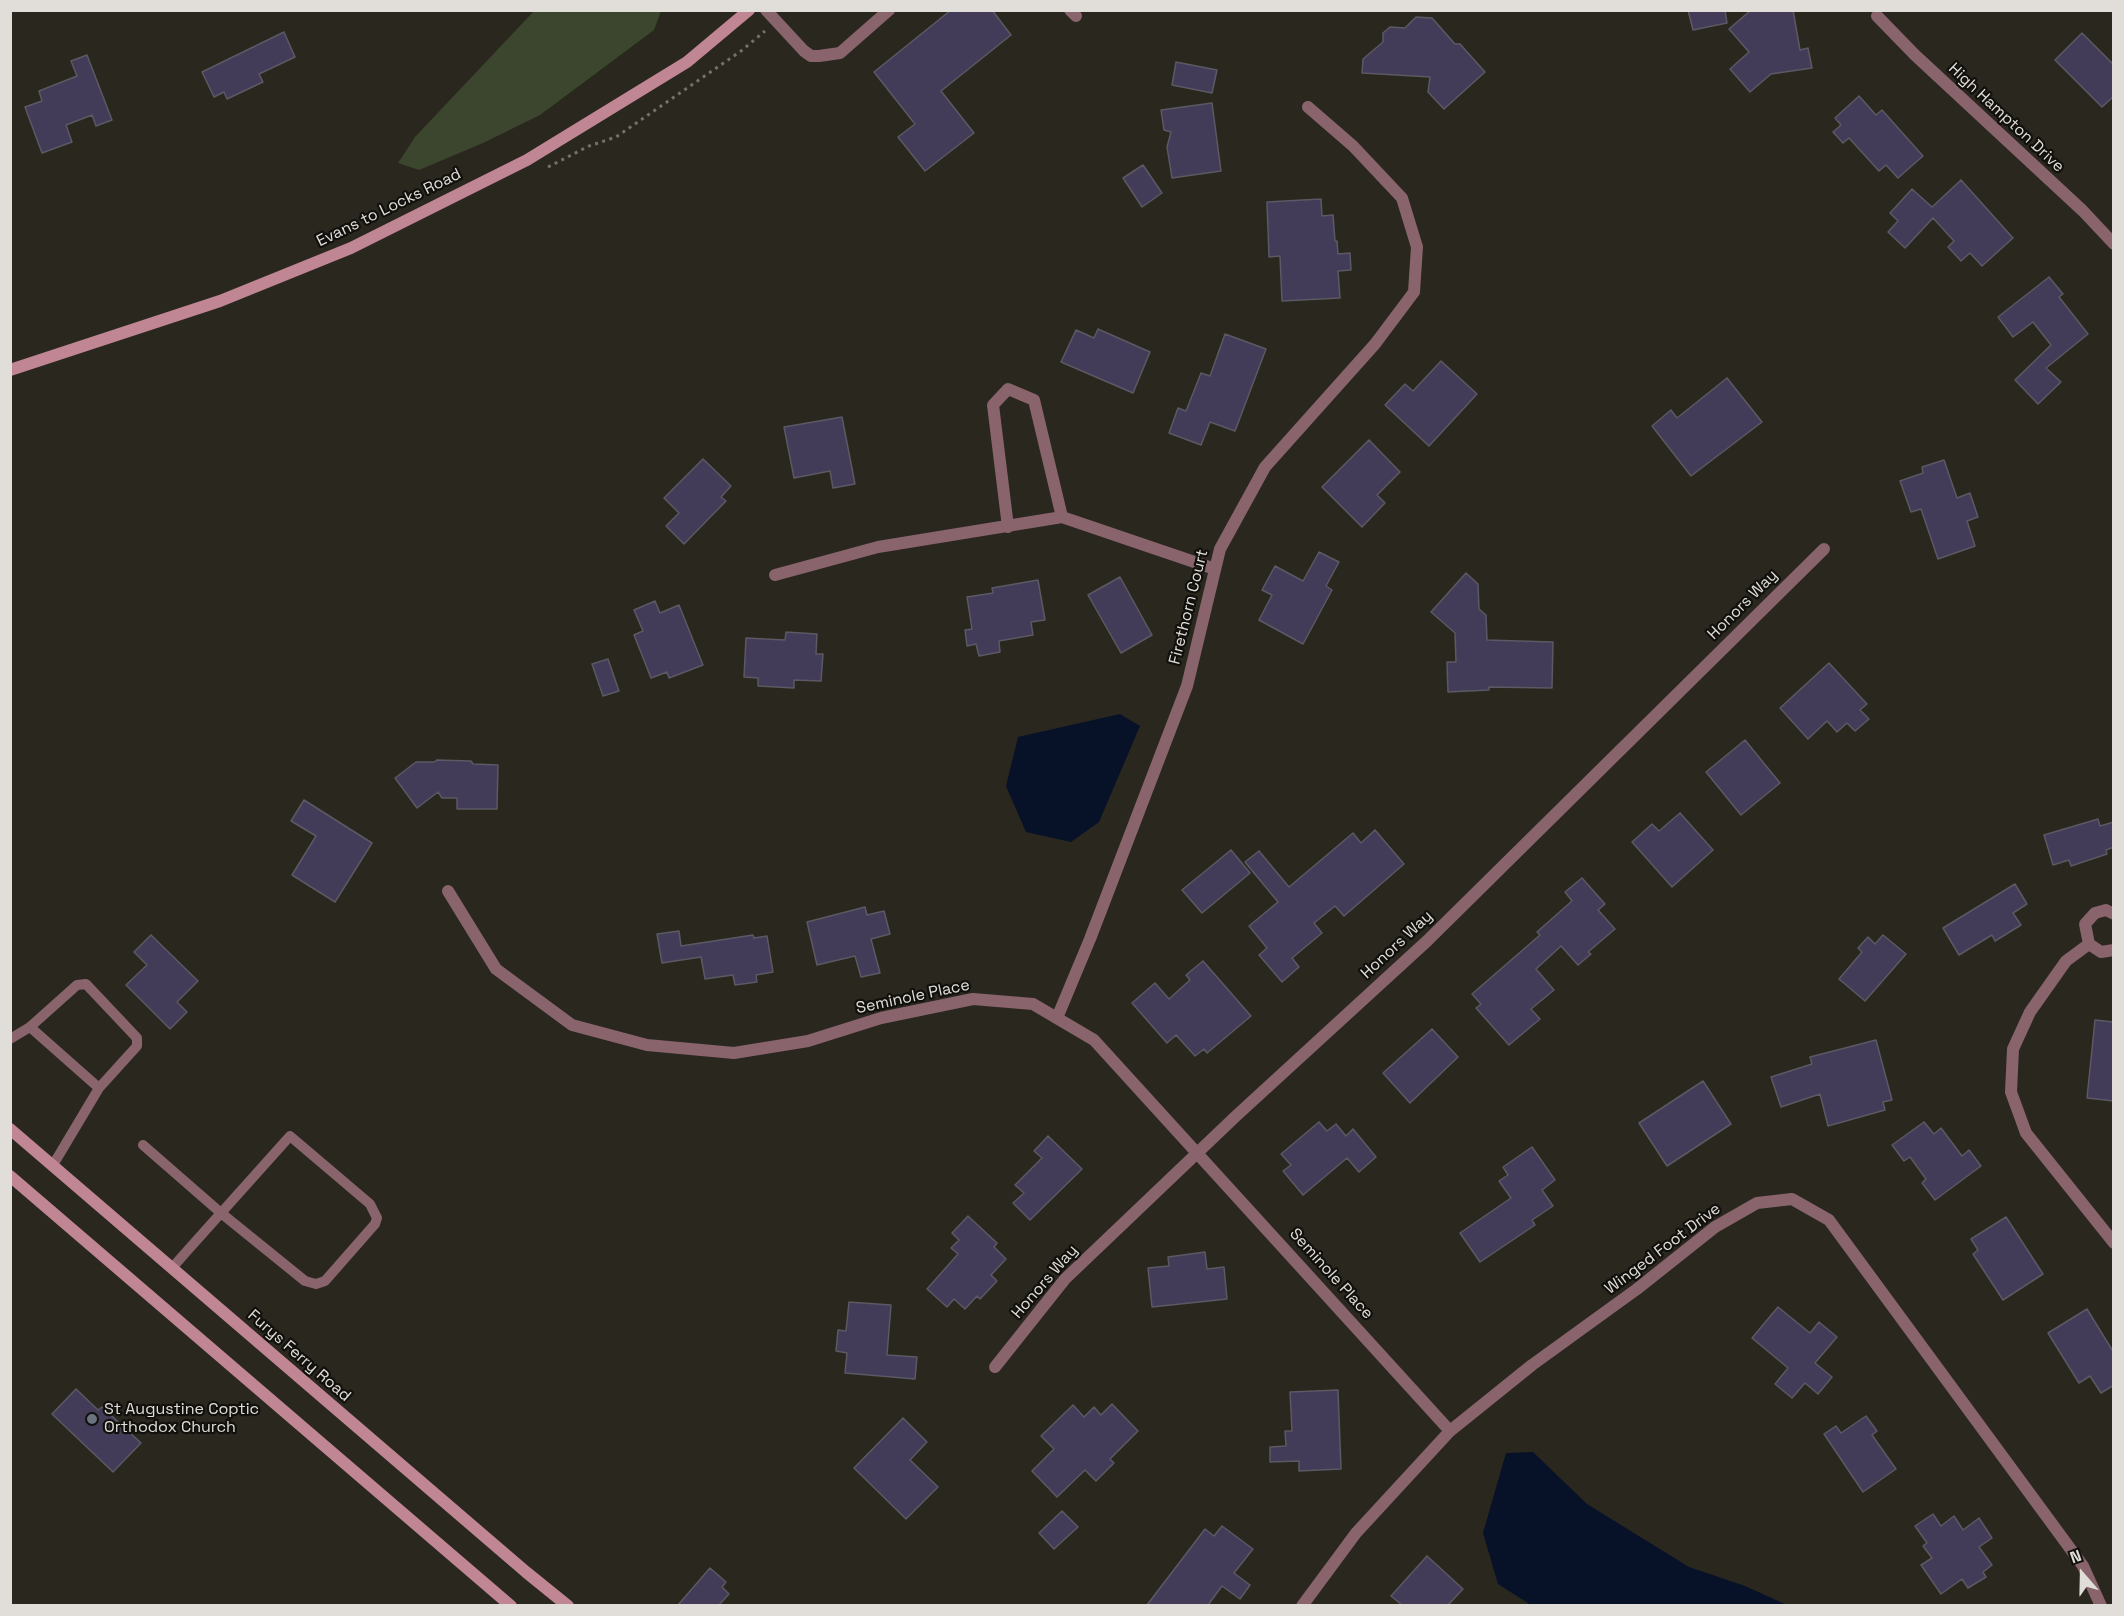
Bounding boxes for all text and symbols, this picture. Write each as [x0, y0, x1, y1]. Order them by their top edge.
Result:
street label: High Hampton Drive [1944, 59, 2068, 177]
street label: Evans to Locks Road [314, 165, 464, 251]
street label: Firethorn Court [1165, 548, 1213, 666]
street label: Honors Way [1704, 566, 1782, 644]
street label: Honors Way [1357, 907, 1437, 983]
street label: Seminole Place [854, 976, 972, 1018]
street label: Winged Foot Drive [1601, 1199, 1725, 1299]
street label: Seminole Place [1285, 1225, 1377, 1323]
street label: Honors Way [1008, 1241, 1082, 1323]
street label: Furys Ferry Road [244, 1306, 354, 1406]
place label: St Augustine Coptic Orthodox Church [104, 1400, 259, 1438]
marker: St Augustine Coptic Orthodox Church [85, 1412, 99, 1426]
north arrow [2052, 1544, 2112, 1604]
text: N [2067, 1545, 2084, 1568]

